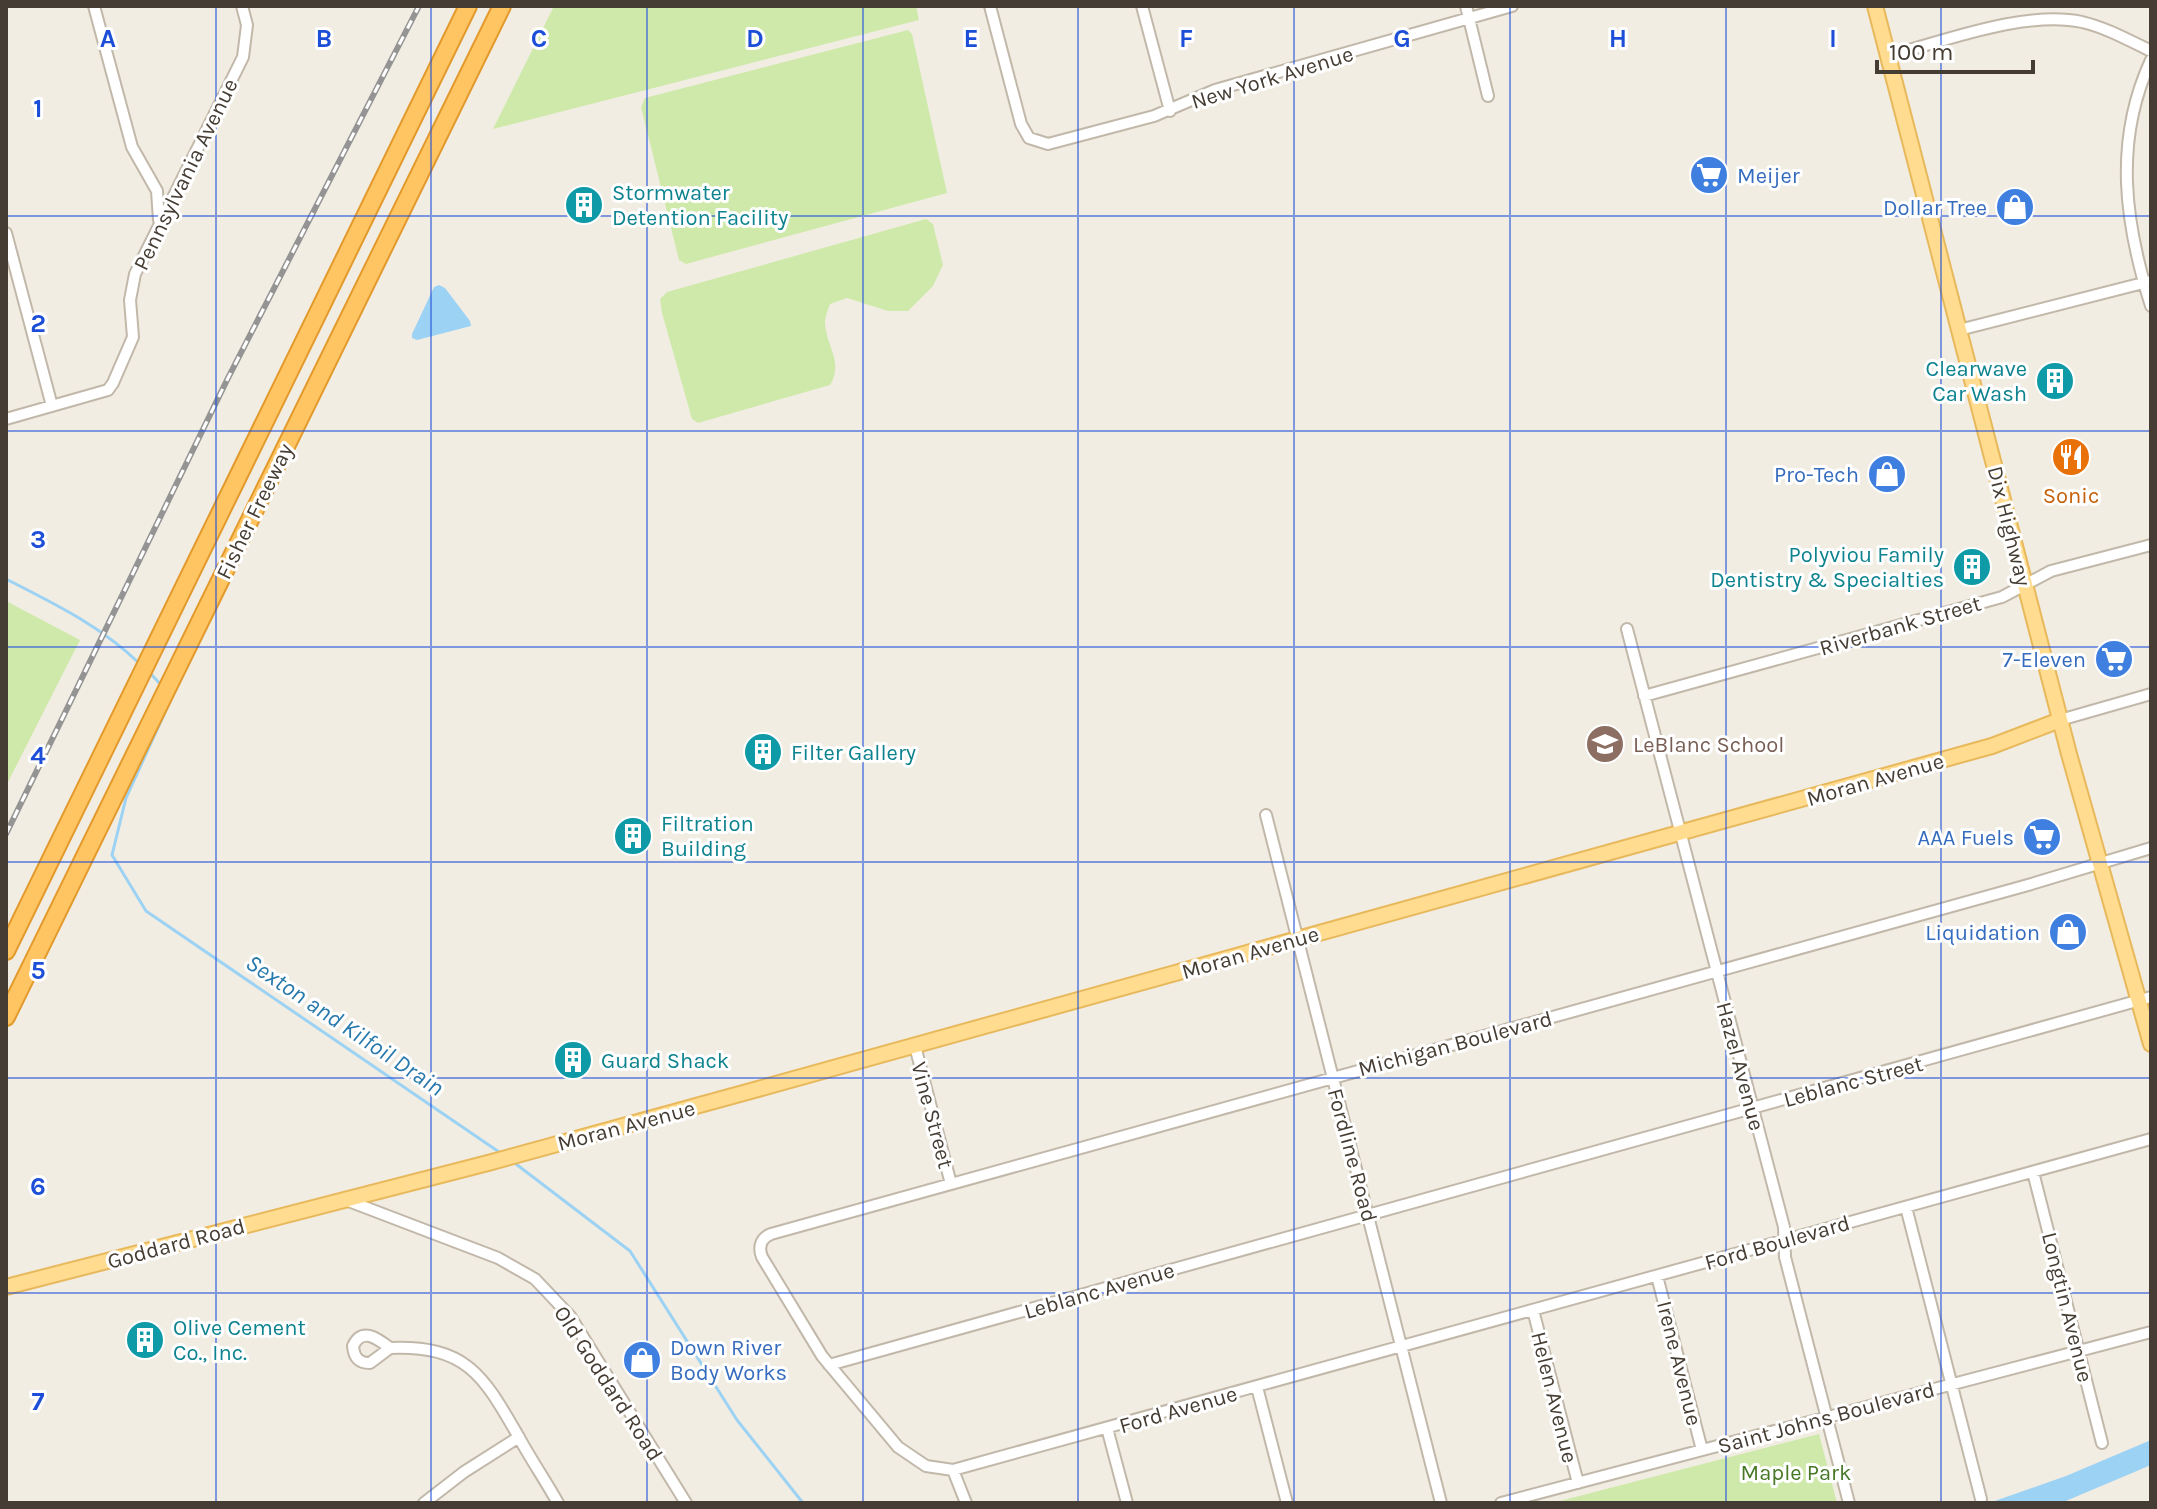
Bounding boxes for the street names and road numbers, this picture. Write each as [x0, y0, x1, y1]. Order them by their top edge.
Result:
street label: New York Avenue [1188, 41, 1356, 115]
street label: Pennsylvania Avenue [128, 74, 244, 275]
street label: Fisher Freeway [211, 439, 299, 584]
street label: Dix Highway [1982, 464, 2036, 589]
street label: Riverbank Street [1817, 590, 1984, 661]
street label: Moran Avenue [1804, 748, 1947, 812]
street label: Moran Avenue [1179, 921, 1322, 985]
street label: Hazel Avenue [1710, 999, 1770, 1134]
street label: Michigan Boulevard [1355, 1006, 1555, 1082]
street label: Leblanc Street [1781, 1051, 1926, 1113]
street label: Vine Street [905, 1059, 959, 1171]
street label: Fordline Road [1322, 1086, 1382, 1225]
street label: Moran Avenue [554, 1095, 698, 1157]
street label: Ford Boulevard [1702, 1210, 1853, 1276]
street label: Goddard Road [105, 1213, 248, 1275]
street label: Longtin Avenue [2036, 1230, 2098, 1385]
street label: Leblanc Avenue [1021, 1257, 1177, 1325]
street label: Irene Avenue [1651, 1298, 1707, 1428]
street label: Old Goddard Road [548, 1301, 668, 1466]
street label: Helen Avenue [1525, 1329, 1583, 1466]
street label: Saint Johns Boulevard [1715, 1376, 1938, 1459]
street label: Ford Avenue [1116, 1381, 1240, 1439]

